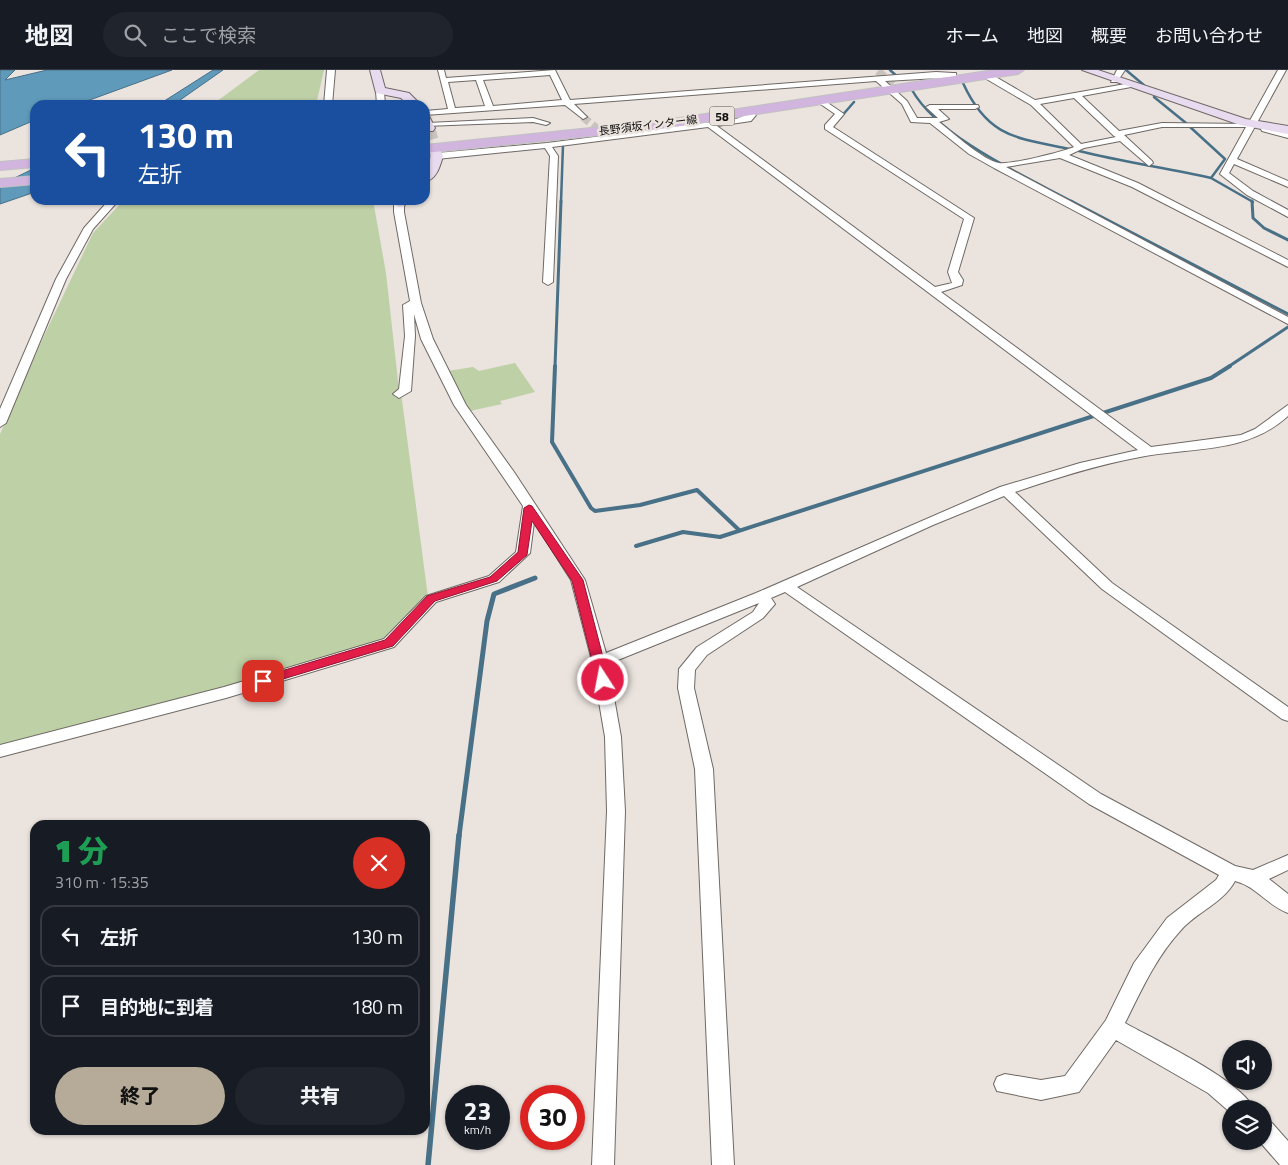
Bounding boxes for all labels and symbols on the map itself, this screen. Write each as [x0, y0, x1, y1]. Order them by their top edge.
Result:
road number: 58 [710, 106, 734, 126]
street label: 長野須坂インター線 [598, 111, 698, 139]
position arrow [576, 653, 628, 705]
pin [242, 660, 284, 702]
speed limit sign: 30 [520, 1085, 585, 1150]

